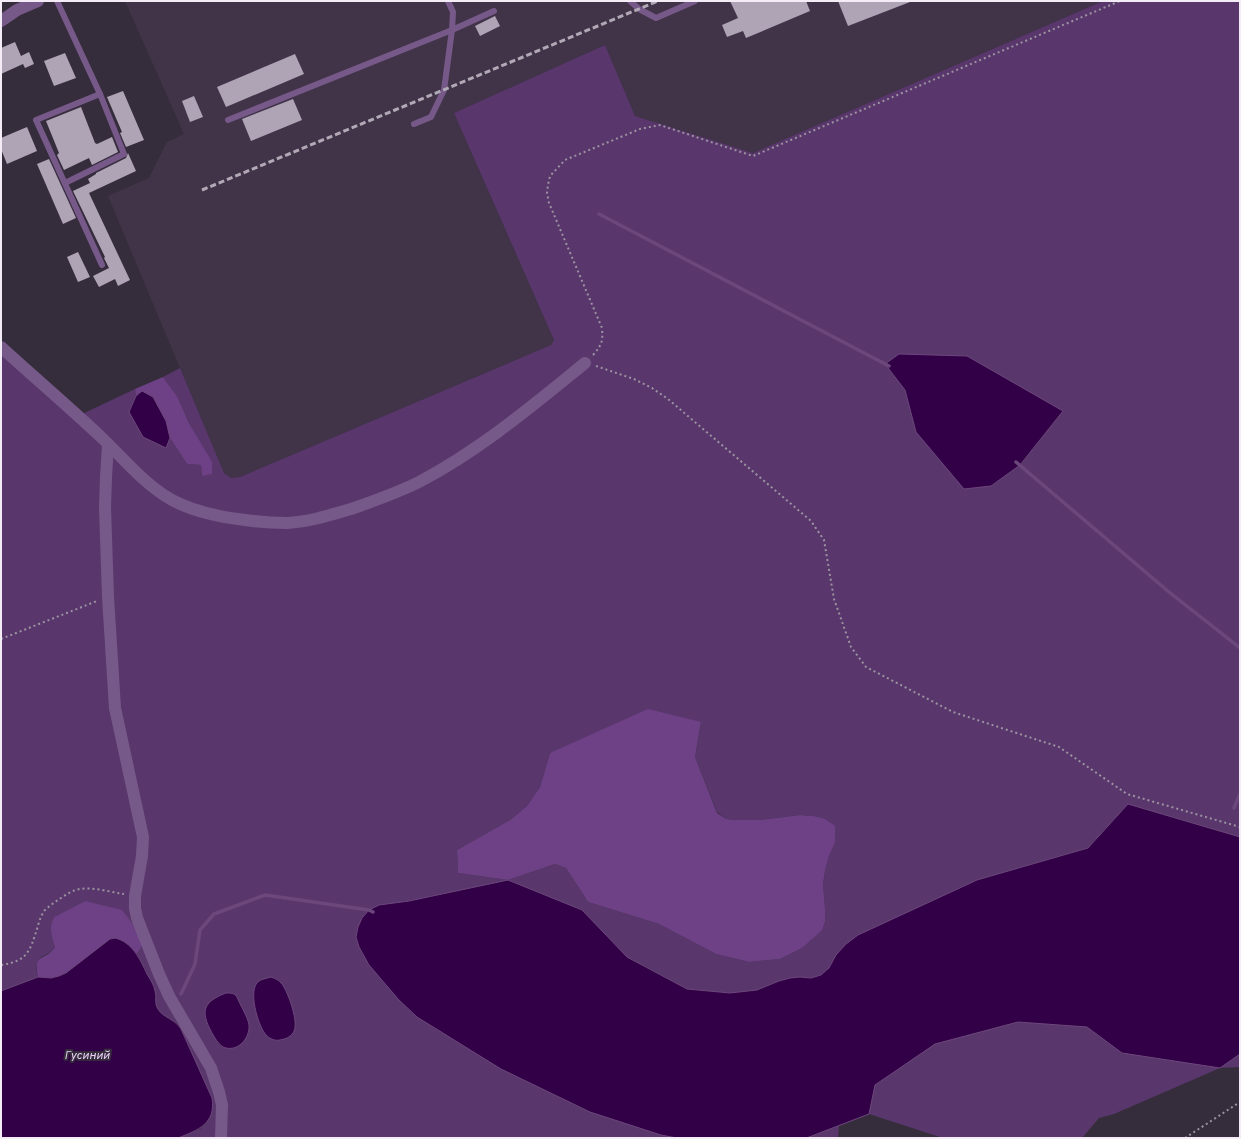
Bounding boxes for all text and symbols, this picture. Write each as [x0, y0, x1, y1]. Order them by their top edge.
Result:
water label: Гусиний [64, 1048, 111, 1064]

